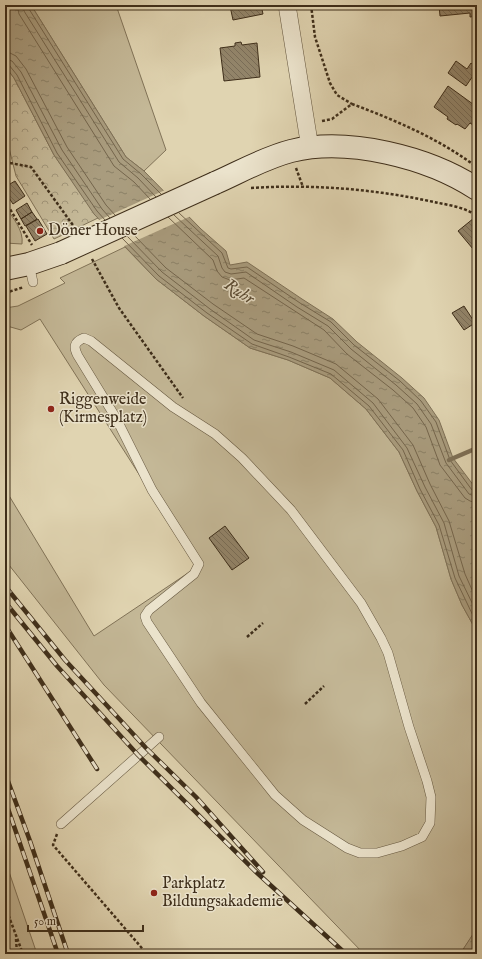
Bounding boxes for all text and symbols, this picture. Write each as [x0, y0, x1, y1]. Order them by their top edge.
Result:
place label: Döner House [48, 221, 138, 241]
marker: Döner House [35, 226, 45, 236]
water label: Ruhr [220, 275, 259, 310]
place label: Riggenweide (Kirmesplatz) [59, 390, 147, 428]
marker: Riggenweide (Kirmesplatz) [46, 404, 56, 414]
place label: Parkplatz Bildungsakademie [162, 874, 283, 912]
marker: Parkplatz Bildungsakademie [149, 888, 159, 898]
scale bar [28, 907, 143, 933]
text: 50 m [34, 914, 56, 929]

